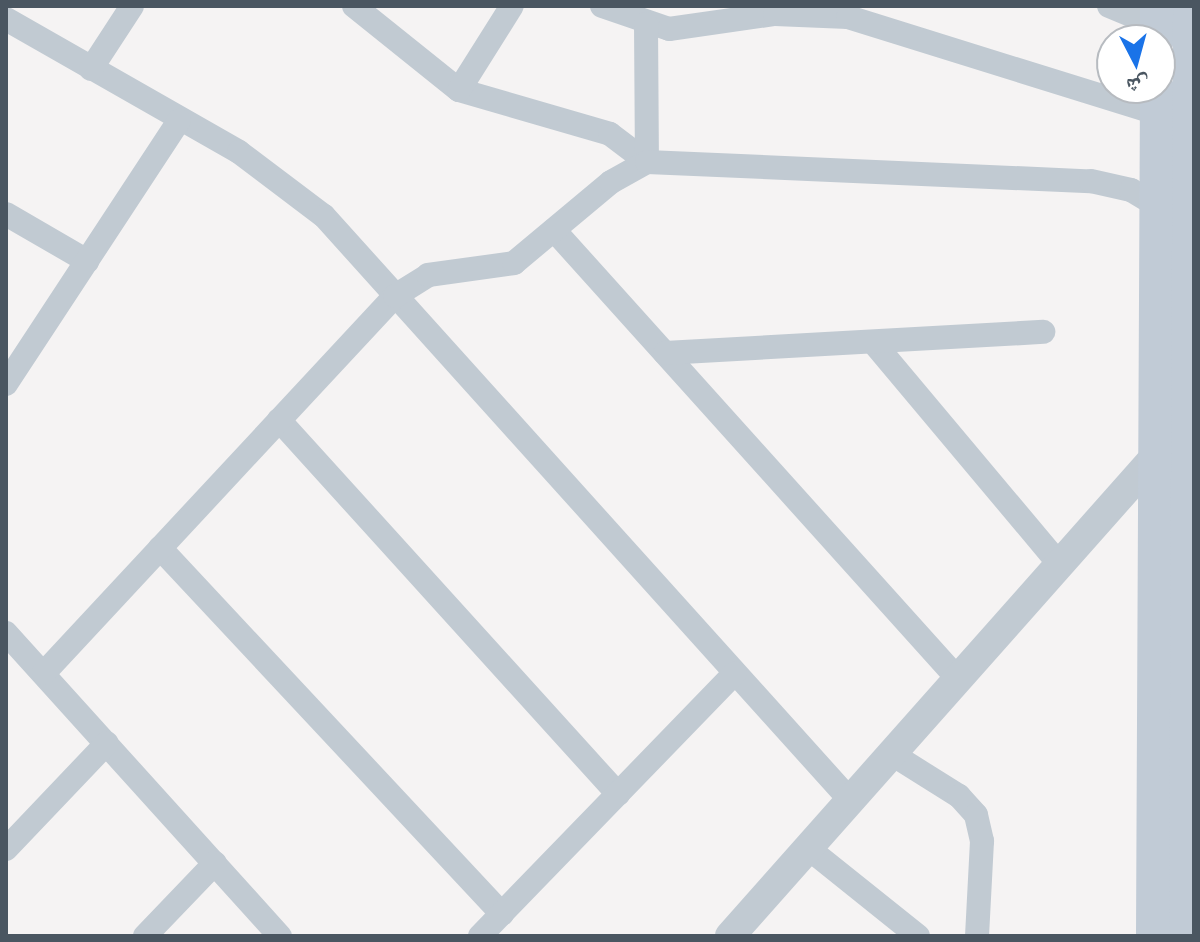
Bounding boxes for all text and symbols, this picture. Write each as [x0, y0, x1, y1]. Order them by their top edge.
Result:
north arrow [1096, 24, 1176, 104]
text: ش [1125, 71, 1151, 101]

